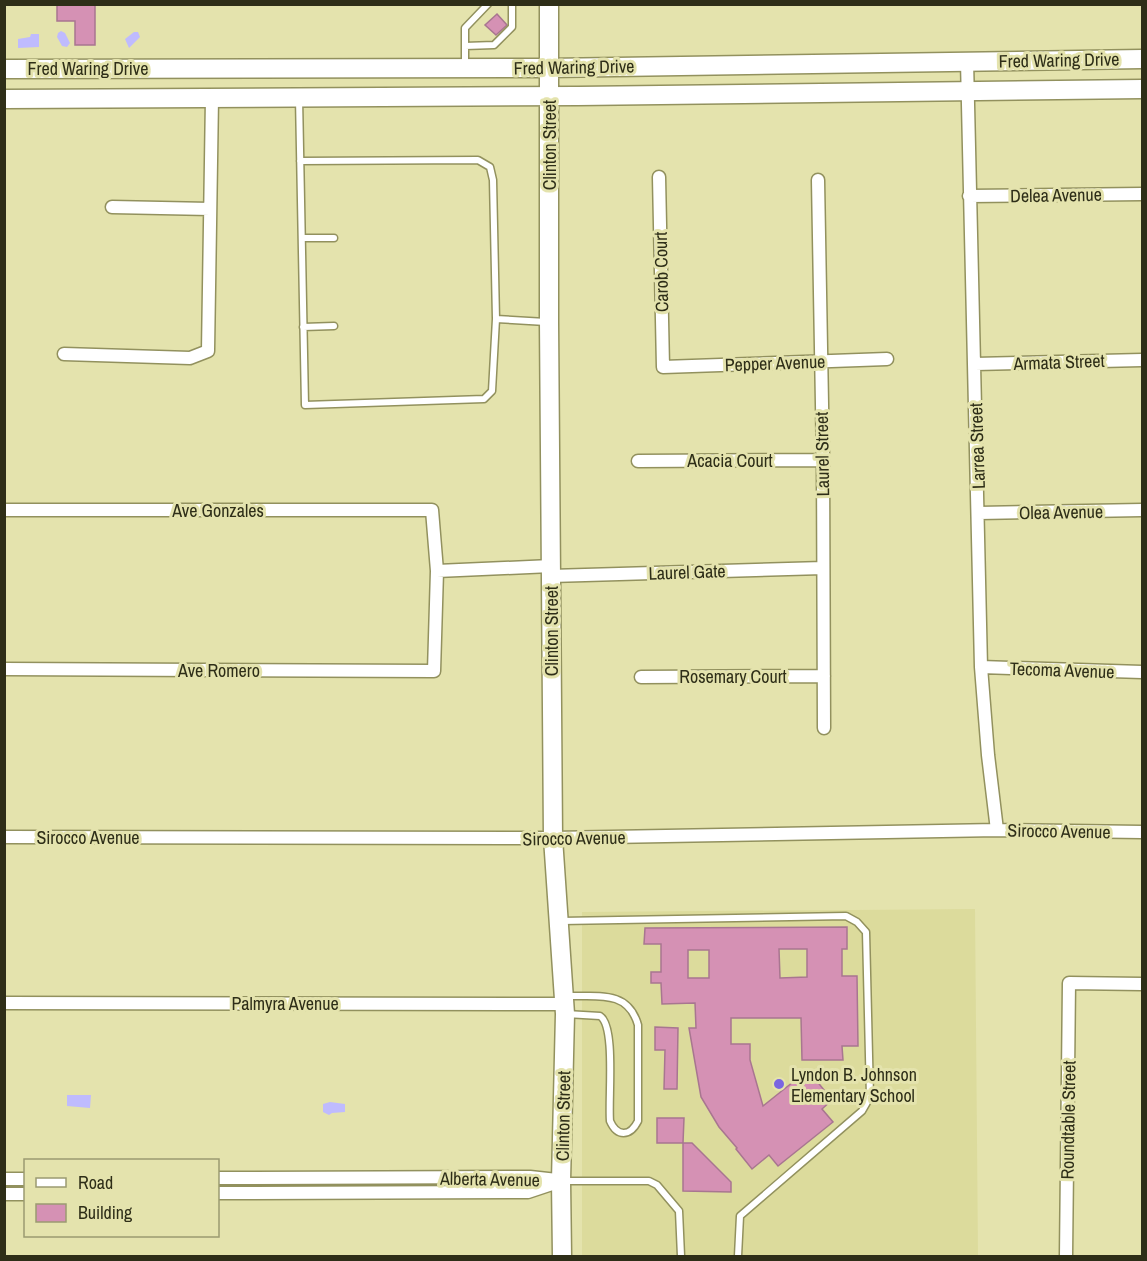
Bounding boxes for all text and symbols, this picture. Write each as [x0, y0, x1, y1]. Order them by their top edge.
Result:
street label: Fred Waring Drive [998, 46, 1120, 74]
street label: Fred Waring Drive [513, 53, 635, 81]
street label: Fred Waring Drive [28, 56, 148, 81]
street label: Clinton Street [537, 100, 562, 190]
street label: Delea Avenue [1010, 182, 1102, 208]
street label: Carob Court [648, 232, 674, 312]
street label: Armata Street [1012, 348, 1105, 376]
street label: Pepper Avenue [724, 349, 826, 377]
street label: Larrea Street [963, 403, 991, 489]
street label: Laurel Street [809, 412, 835, 496]
street label: Acacia Court [686, 448, 773, 473]
street label: Ave Gonzales [171, 498, 264, 523]
street label: Olea Avenue [1019, 499, 1103, 525]
street label: Laurel Gate [648, 558, 726, 586]
street label: Clinton Street [539, 586, 564, 676]
street label: Tecoma Avenue [1009, 656, 1115, 684]
street label: Ave Romero [177, 658, 260, 683]
street label: Rosemary Court [679, 664, 787, 689]
street label: Sirocco Avenue [1007, 818, 1111, 844]
street label: Sirocco Avenue [36, 825, 140, 850]
street label: Sirocco Avenue [522, 825, 626, 851]
street label: Palmyra Avenue [231, 991, 339, 1016]
street label: Roundtable Street [1054, 1060, 1082, 1180]
place label: Lyndon B. Johnson Elementary School [791, 1062, 917, 1108]
street label: Clinton Street [550, 1071, 576, 1161]
marker: Lyndon B. Johnson Elementary School [772, 1077, 786, 1091]
legend [24, 1159, 219, 1237]
street label: Alberta Avenue [439, 1166, 540, 1192]
text: Road [78, 1170, 113, 1195]
text: Building [78, 1200, 133, 1225]

